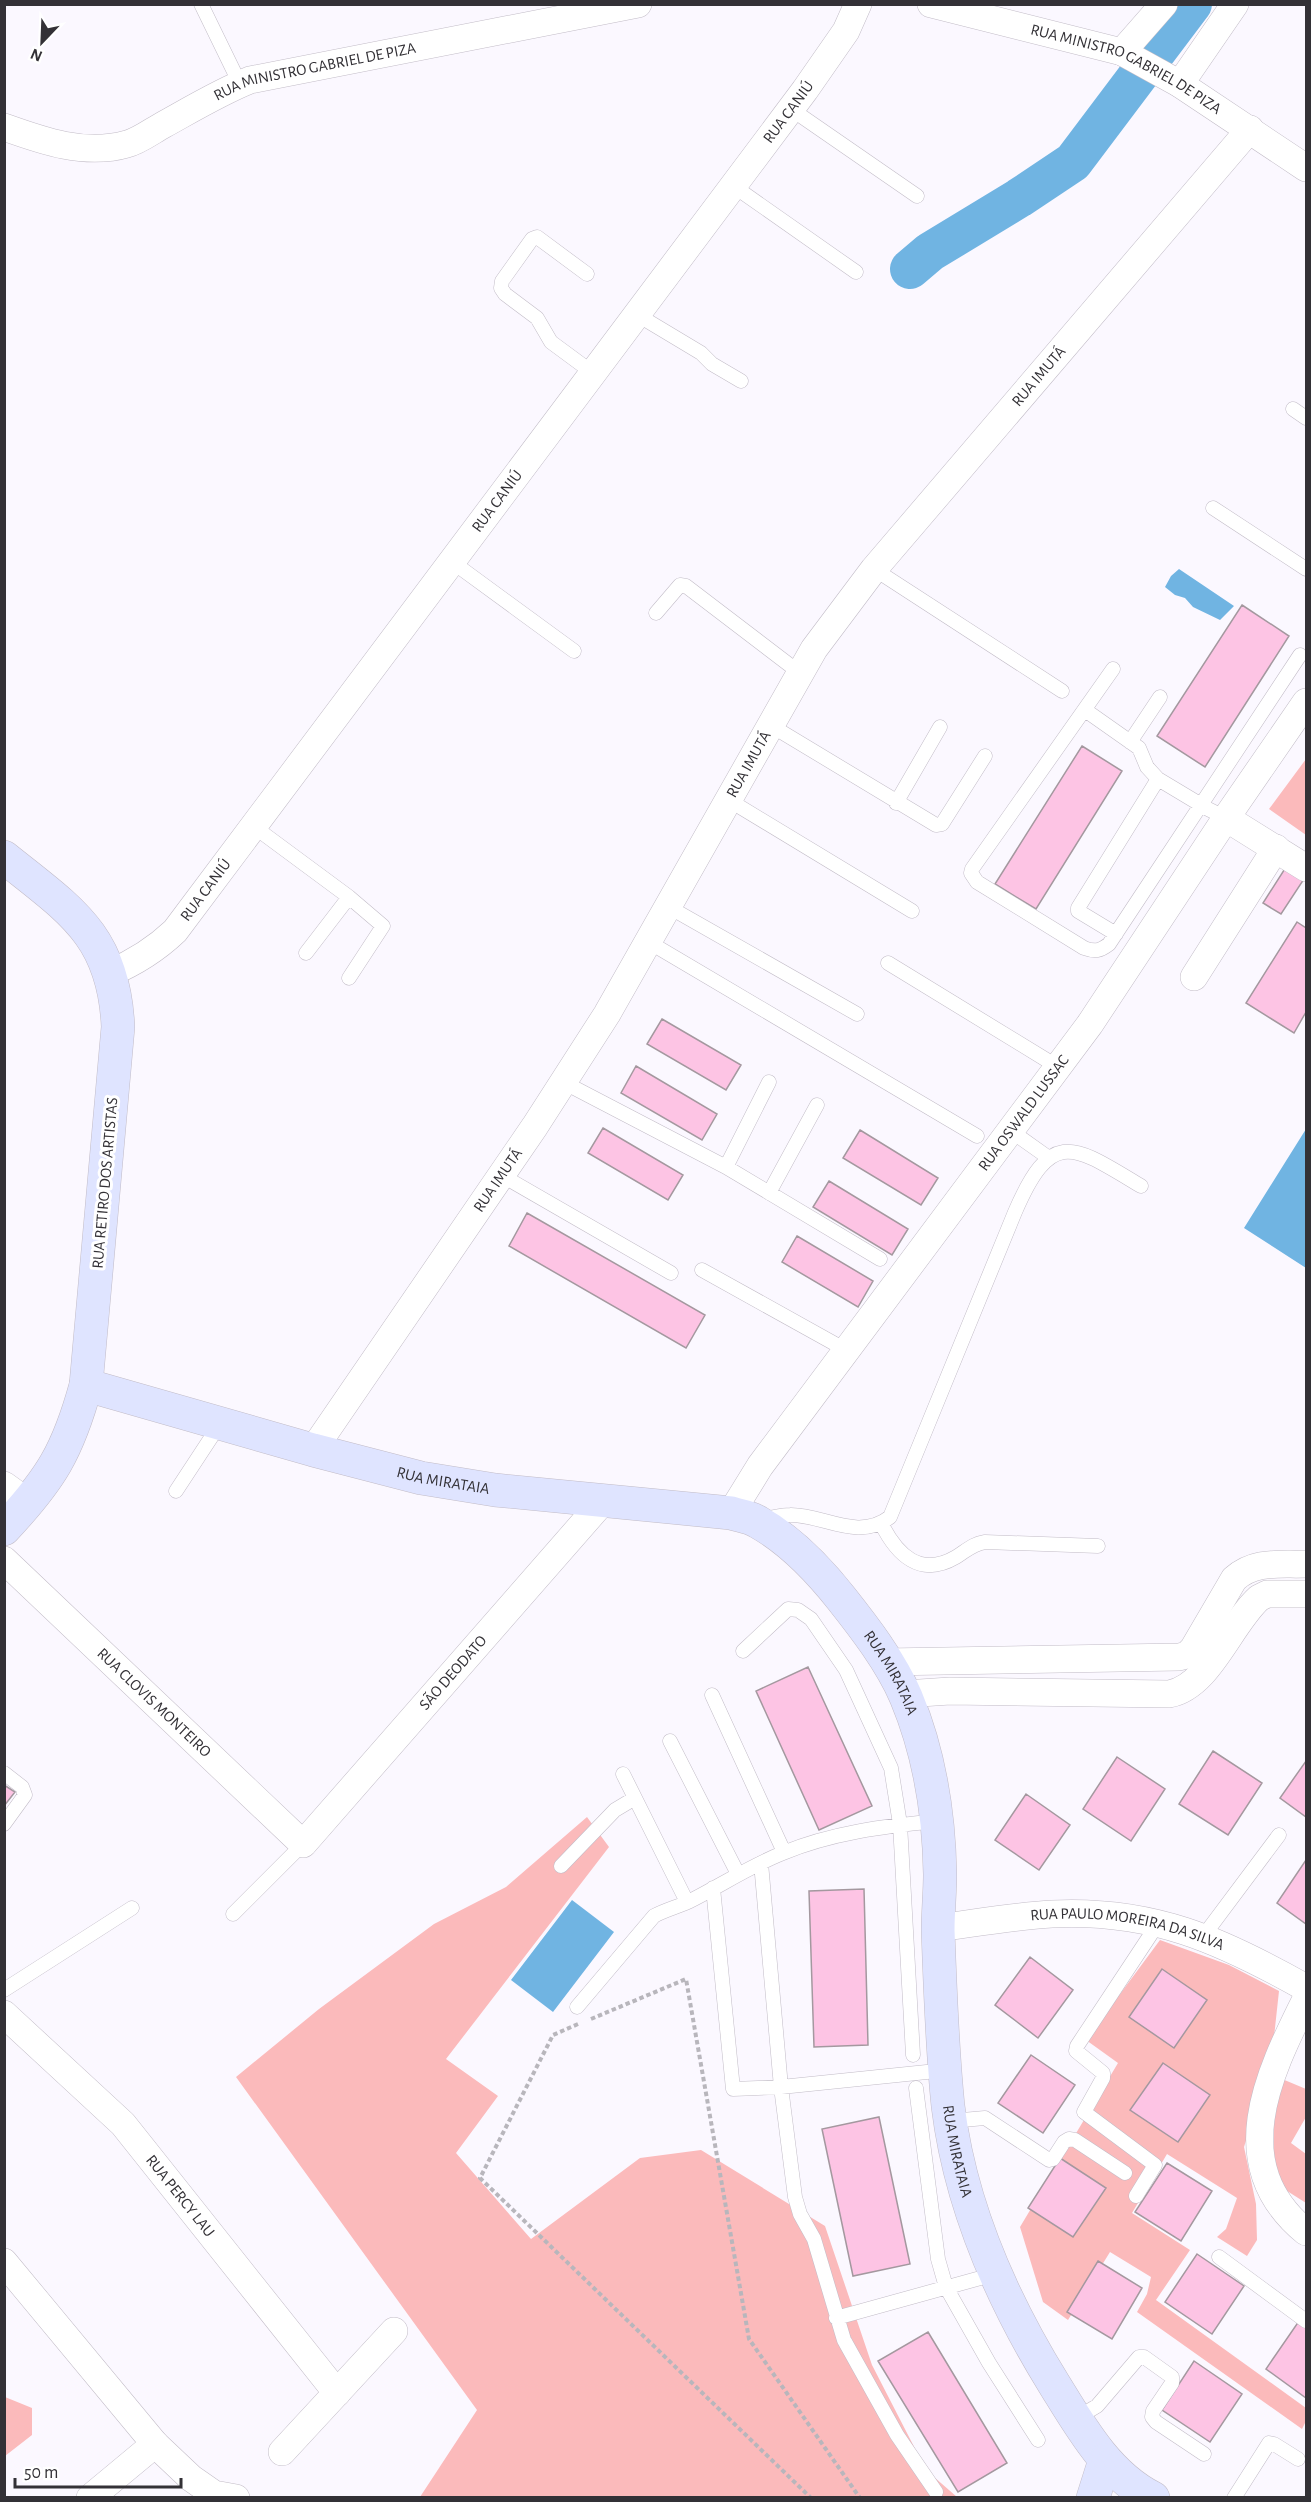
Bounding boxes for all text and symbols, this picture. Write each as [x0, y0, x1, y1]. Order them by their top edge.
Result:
north arrow [12, 12, 72, 72]
street label: RUA MINISTRO GABRIEL DE PIZA [1029, 21, 1224, 117]
street label: RUA MINISTRO GABRIEL DE PIZA [211, 40, 417, 104]
text: N [28, 45, 45, 64]
street label: RUA CANIÚ [760, 77, 817, 146]
street label: RUA IMUTÁ [1009, 342, 1069, 409]
street label: RUA CANIÚ [469, 466, 525, 535]
street label: RUA IMUTÁ [724, 727, 774, 800]
street label: RUA CANIÚ [177, 855, 234, 924]
street label: RUA OSWALD LUSSAC [975, 1052, 1072, 1174]
street label: RUA RETIRO DOS ARTISTAS [90, 1097, 120, 1269]
street label: RUA IMUTÁ [470, 1144, 525, 1215]
street label: RUA MIRATAIA [395, 1464, 491, 1497]
street label: RUA MIRATAIA [861, 1628, 920, 1717]
street label: SÃO DEODATO [416, 1632, 490, 1713]
street label: RUA CLOVIS MONTEIRO [94, 1645, 214, 1760]
street label: RUA PAULO MOREIRA DA SILVA [1030, 1905, 1227, 1953]
street label: RUA MIRATAIA [940, 2104, 975, 2199]
street label: RUA PERCY LAU [143, 2152, 218, 2240]
scale bar [15, 2451, 182, 2489]
text: 50 m [24, 2464, 58, 2482]

